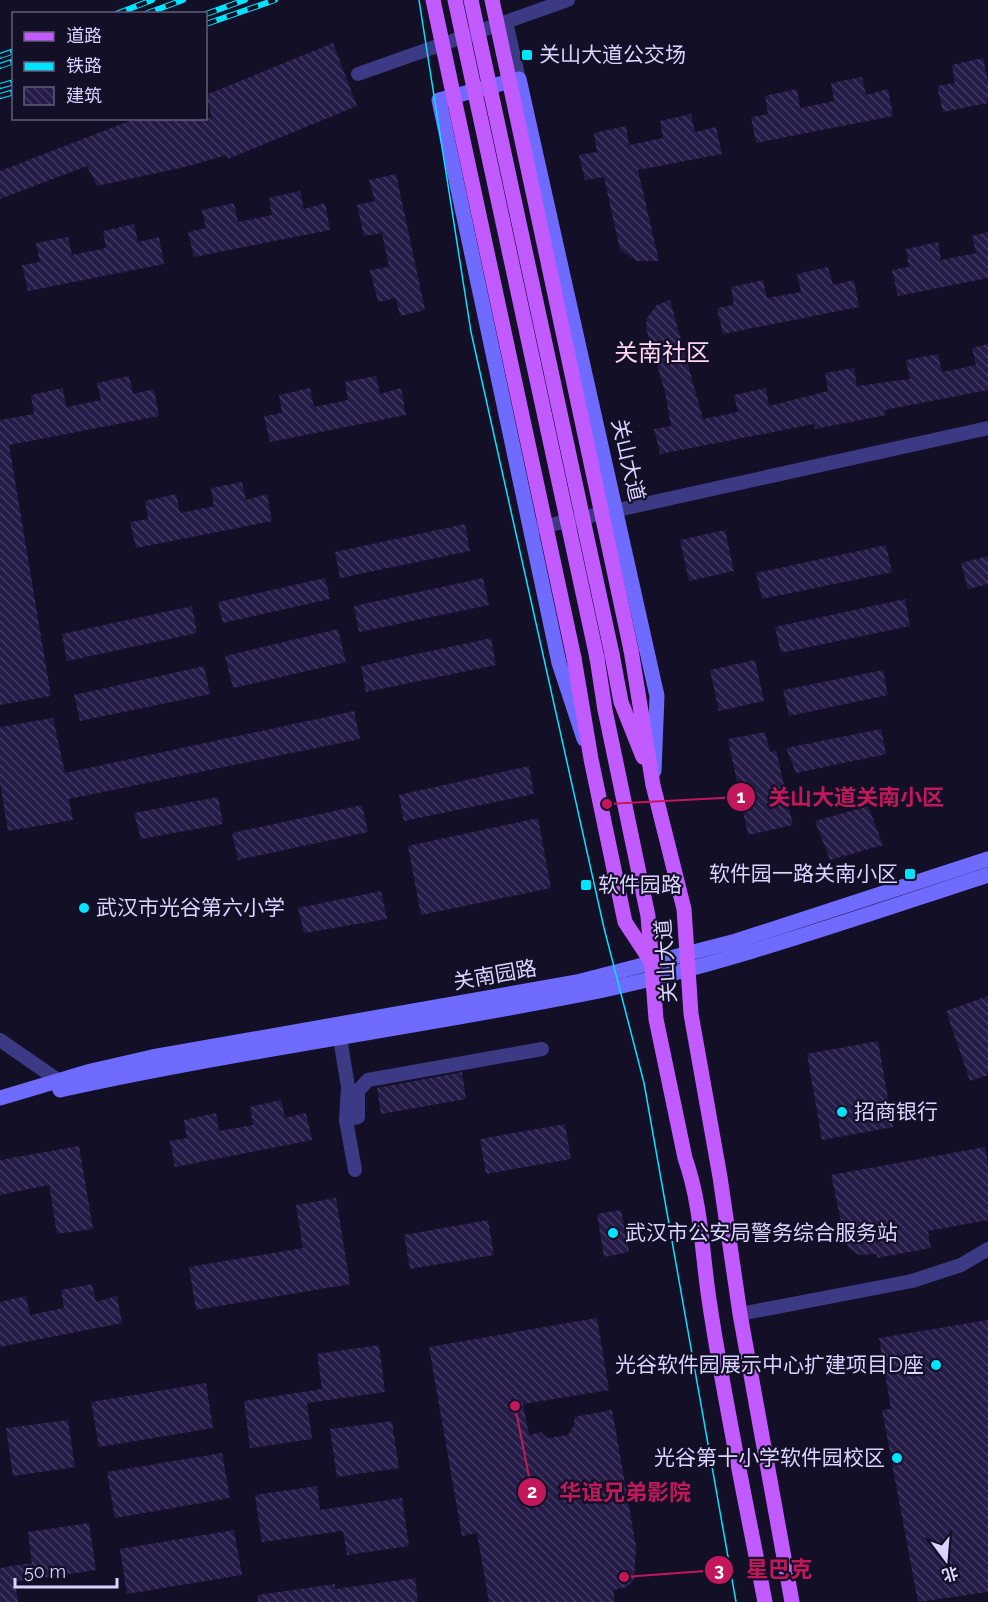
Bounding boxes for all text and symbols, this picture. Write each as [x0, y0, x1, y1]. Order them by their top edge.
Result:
legend [12, 12, 207, 120]
text: 道路 [66, 25, 102, 46]
place label: 关山大道公交场 [539, 42, 686, 67]
marker: 关山大道公交场 [520, 48, 534, 62]
text: 铁路 [66, 55, 102, 76]
text: 建筑 [66, 85, 102, 106]
district label: 关南社区 [614, 338, 710, 367]
street label: 关山大道 [607, 416, 650, 504]
callout: 关山大道关南小区 [726, 777, 956, 817]
text: 关山大道关南小区 [768, 784, 944, 810]
text: 1 [737, 786, 746, 807]
place label: 软件园一路关南小区 [709, 861, 898, 886]
marker: 软件园一路关南小区 [903, 867, 917, 881]
place label: 软件园路 [598, 872, 682, 897]
marker: 软件园路 [579, 878, 593, 892]
place label: 武汉市光谷第六小学 [96, 895, 285, 920]
marker: 武汉市光谷第六小学 [77, 901, 91, 915]
street label: 关山大道 [650, 918, 681, 1004]
street label: 关南园路 [451, 955, 538, 994]
place label: 招商银行 [854, 1099, 938, 1124]
marker: 招商银行 [835, 1105, 849, 1119]
place label: 武汉市公安局警务综合服务站 [625, 1220, 898, 1245]
marker: 武汉市公安局警务综合服务站 [606, 1226, 620, 1240]
place label: 光谷软件园展示中心扩建项目D座 [615, 1352, 924, 1377]
marker: 光谷软件园展示中心扩建项目D座 [929, 1358, 943, 1372]
place label: 光谷第十小学软件园校区 [654, 1445, 885, 1470]
marker: 光谷第十小学软件园校区 [890, 1451, 904, 1465]
callout: 华谊兄弟影院 [517, 1472, 703, 1512]
text: 华谊兄弟影院 [559, 1479, 691, 1505]
text: 2 [527, 1481, 537, 1502]
north arrow [916, 1530, 976, 1590]
callout: 星巴克 [704, 1550, 824, 1590]
scale bar [15, 1551, 117, 1589]
text: 星巴克 [746, 1556, 812, 1582]
text: 3 [714, 1559, 724, 1580]
text: 50 m [24, 1561, 66, 1582]
text: 北 [940, 1563, 960, 1585]

